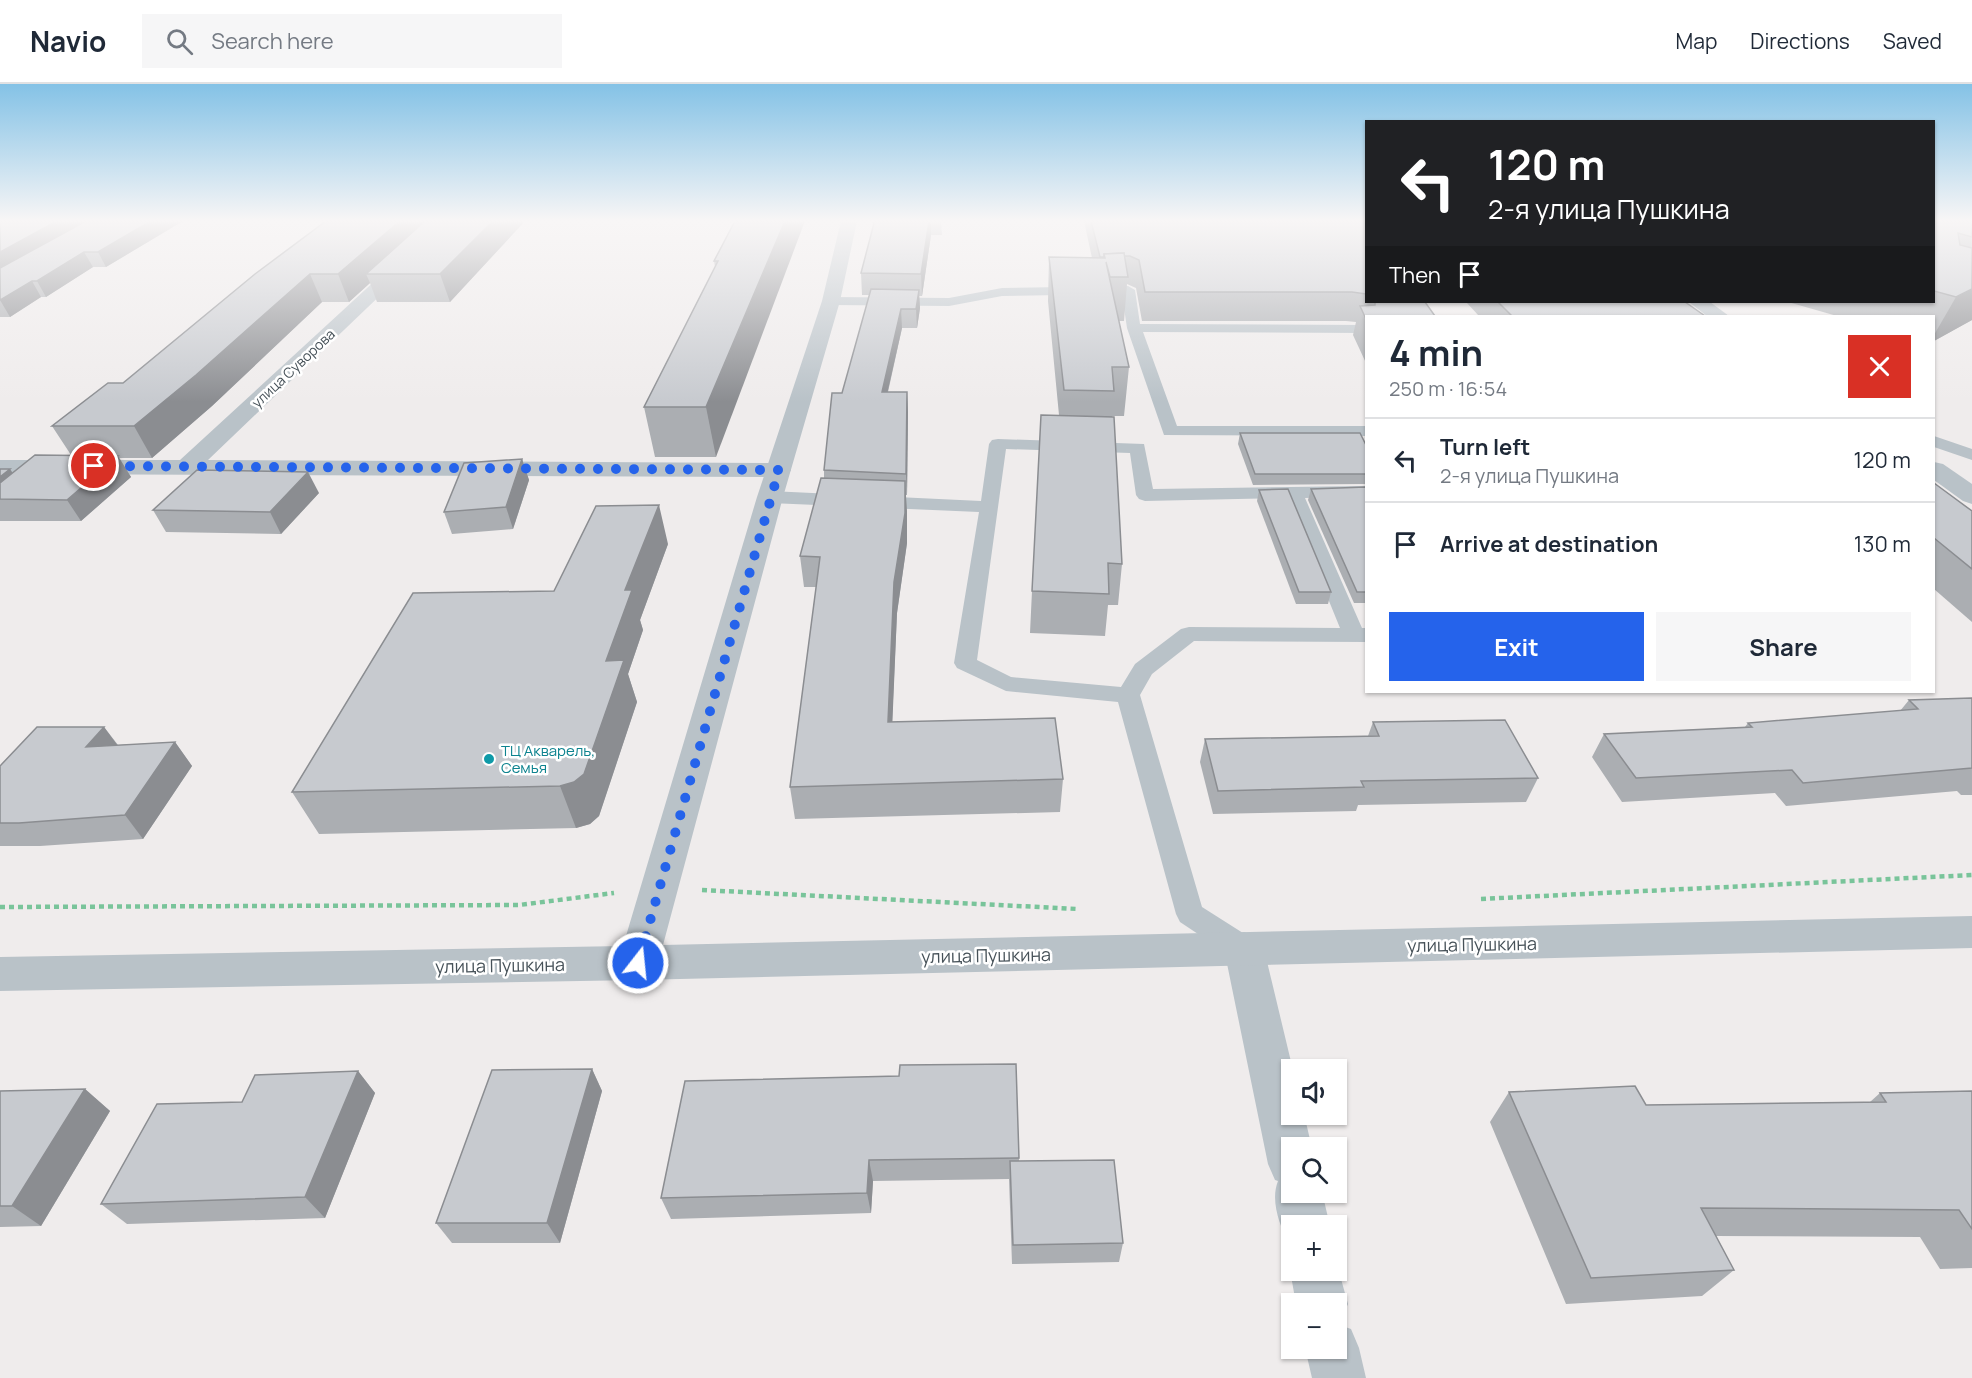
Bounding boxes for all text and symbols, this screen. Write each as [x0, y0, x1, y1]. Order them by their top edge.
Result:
search box [142, 14, 562, 68]
text: Navio [30, 22, 106, 60]
icon: search [163, 25, 196, 58]
text: Search here [211, 26, 334, 56]
text: Map [1676, 27, 1717, 55]
text: Directions [1750, 27, 1850, 55]
text: Saved [1883, 27, 1942, 55]
text: 120 m [1488, 135, 1605, 193]
icon: left [1389, 144, 1467, 222]
text: 2-я улица Пушкина [1488, 190, 1730, 227]
icon: arrive [1453, 258, 1486, 291]
text: Then [1389, 260, 1441, 290]
street label: улица Суворова [247, 324, 339, 412]
text: 4 min [1389, 328, 1483, 377]
button: close [1848, 335, 1911, 398]
text: 250 m · 16:54 [1389, 375, 1507, 402]
text: Turn left [1440, 432, 1530, 462]
pin [68, 440, 119, 491]
icon: left [1389, 444, 1422, 477]
text: 120 m [1853, 445, 1911, 475]
icon: arrive [77, 449, 110, 482]
text: 2-я улица Пушкина [1440, 462, 1619, 489]
icon: arrive [1389, 528, 1422, 561]
text: Arrive at destination [1440, 529, 1658, 559]
text: 130 m [1854, 529, 1911, 559]
button: Exit [1389, 612, 1644, 681]
button: Share [1656, 612, 1911, 681]
place label: ТЦ Акварель, Семья [501, 740, 595, 778]
marker: ТЦ Акварель, Семья [482, 752, 496, 766]
position arrow [606, 931, 670, 995]
street label: улица Пушкина [1407, 931, 1537, 957]
street label: улица Пушкина [921, 942, 1051, 968]
street label: улица Пушкина [435, 952, 565, 978]
map controls [1281, 1059, 1347, 1359]
button: sound [1281, 1059, 1347, 1125]
button: search [1281, 1137, 1347, 1203]
button: + [1281, 1215, 1347, 1281]
button: − [1281, 1293, 1347, 1359]

